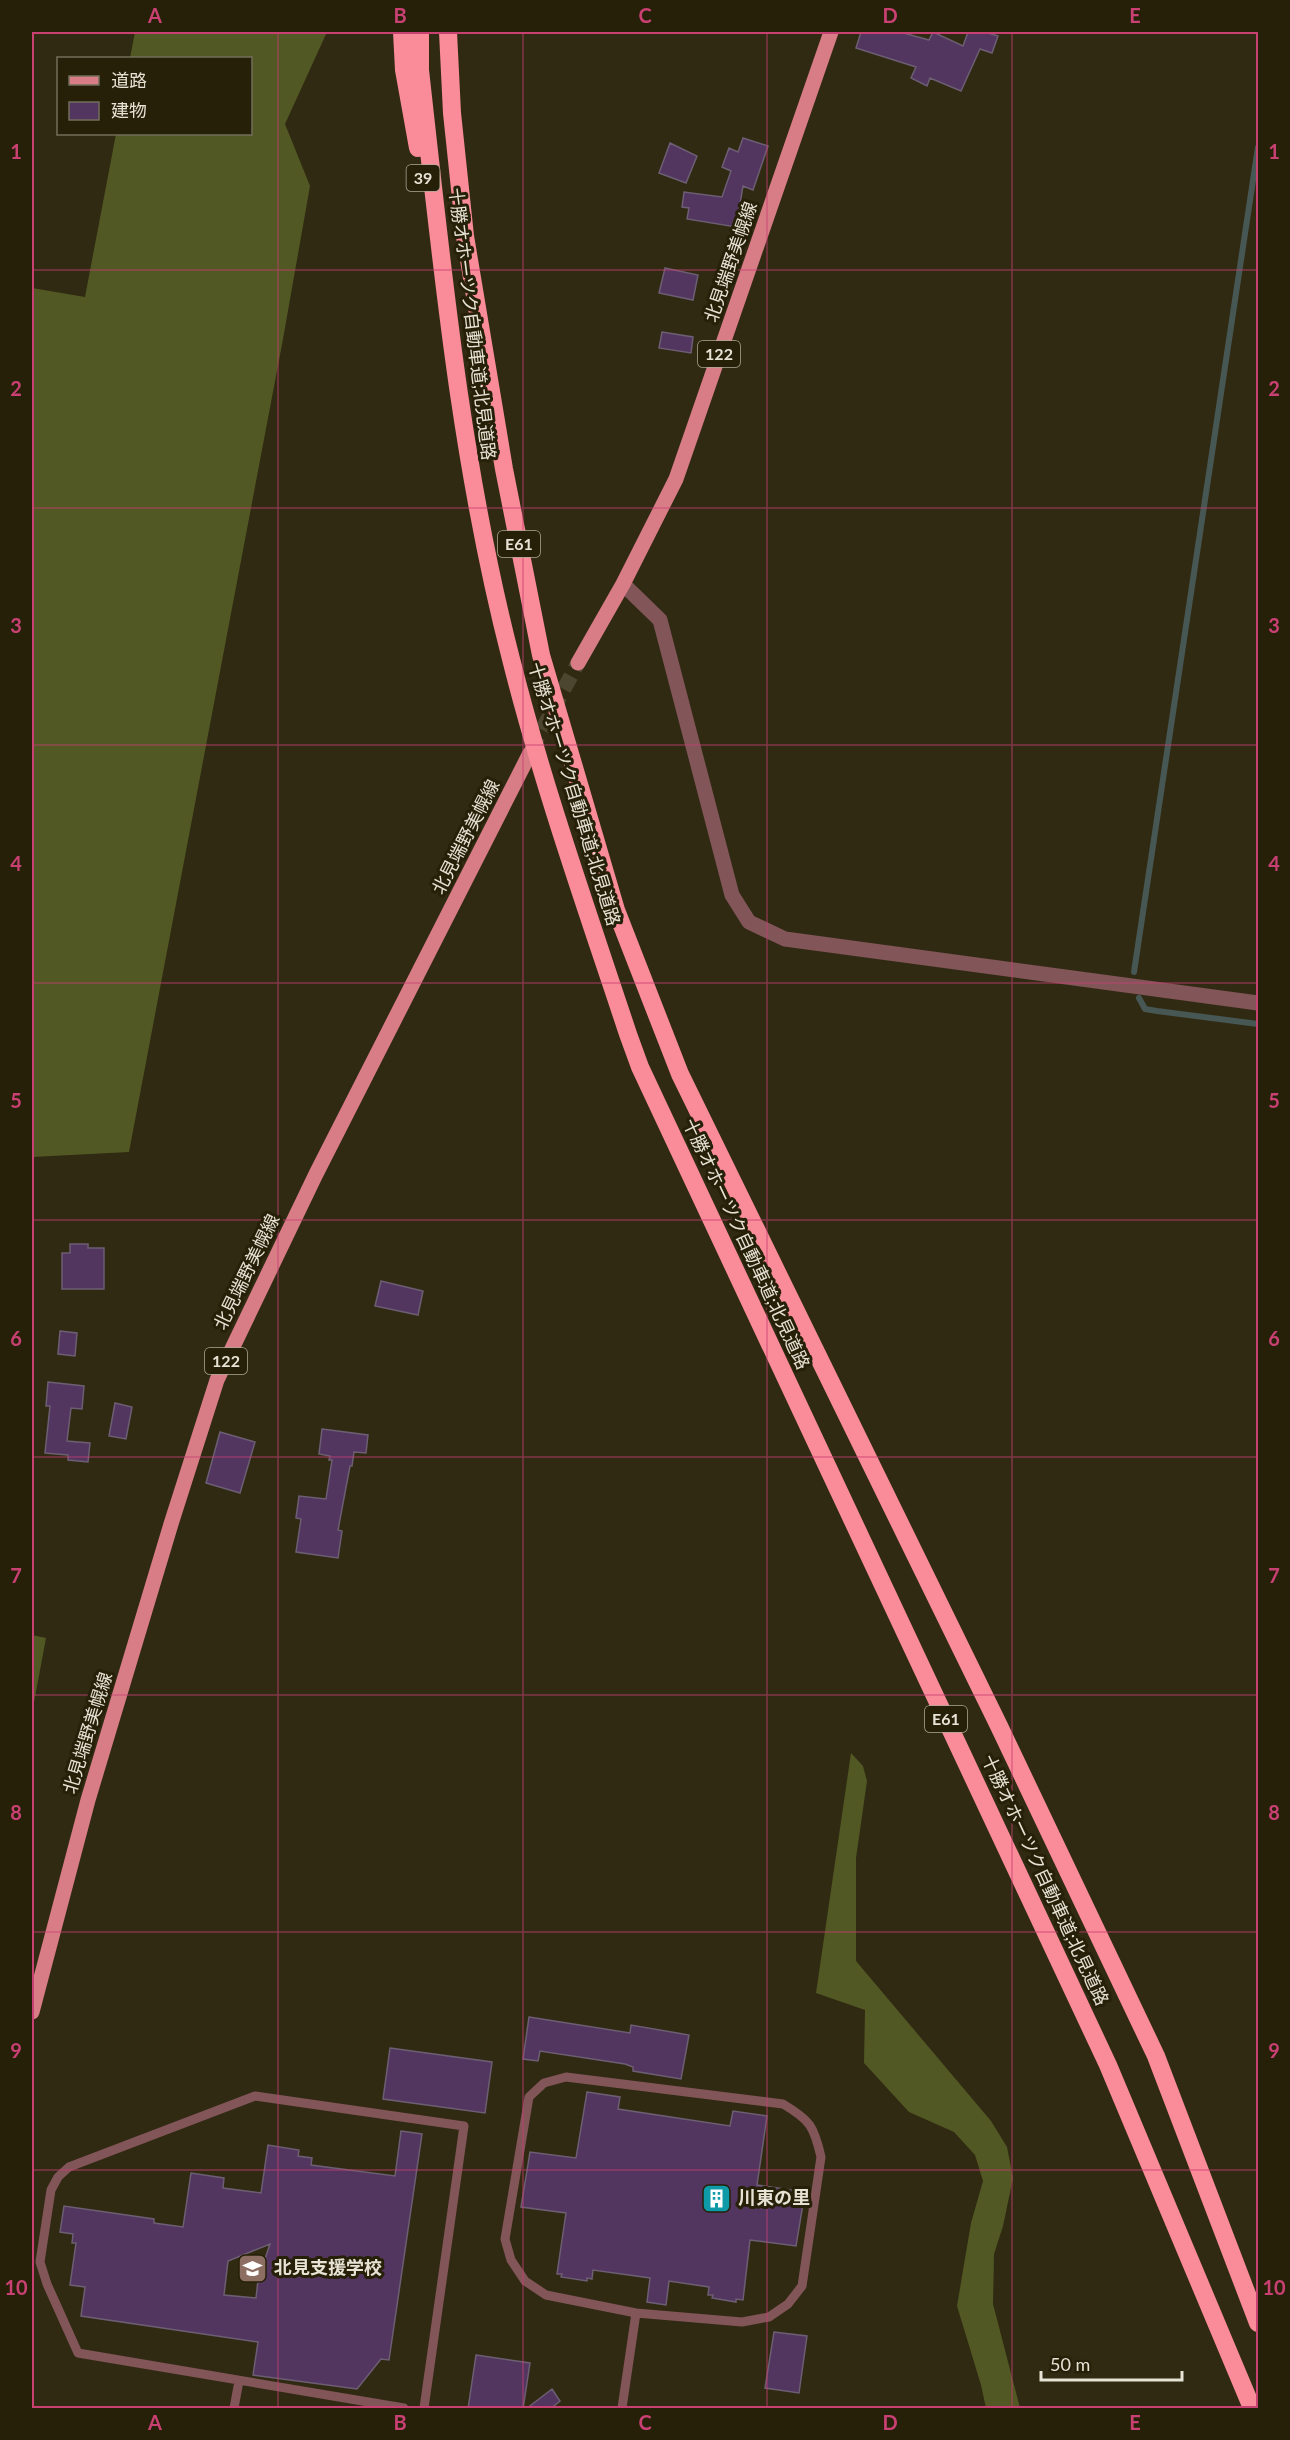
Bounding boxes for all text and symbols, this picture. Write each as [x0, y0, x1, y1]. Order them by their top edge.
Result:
text: A [147, 3, 162, 27]
text: B [393, 3, 407, 27]
text: C [638, 3, 652, 27]
text: D [882, 3, 898, 27]
text: E [1129, 3, 1141, 27]
legend [57, 57, 252, 135]
text: 道路 [111, 69, 147, 91]
text: 建物 [111, 99, 147, 121]
text: 1 [10, 139, 22, 163]
text: 1 [1268, 139, 1280, 163]
road number: 39 [406, 165, 440, 191]
street label: 十勝オホーツク自動車道;北見道路 [445, 186, 501, 461]
street label: 北見端野美幌線 [699, 199, 761, 325]
road number: 122 [698, 341, 740, 367]
text: 2 [10, 376, 22, 400]
text: 2 [1268, 376, 1280, 400]
road number: E61 [498, 531, 540, 557]
text: 3 [10, 613, 22, 637]
text: 3 [1268, 613, 1280, 637]
street label: 十勝オホーツク自動車道;北見道路 [524, 659, 626, 928]
street label: 北見端野美幌線 [427, 775, 504, 898]
text: 4 [10, 851, 22, 875]
text: 4 [1268, 851, 1280, 875]
text: 5 [10, 1088, 22, 1112]
text: 5 [1268, 1088, 1280, 1112]
street label: 十勝オホーツク自動車道;北見道路 [679, 1115, 815, 1373]
street label: 北見端野美幌線 [209, 1210, 284, 1333]
text: 6 [10, 1326, 22, 1350]
text: 6 [1268, 1326, 1280, 1350]
road number: 122 [205, 1348, 247, 1374]
text: 7 [10, 1563, 22, 1587]
text: 7 [1268, 1563, 1280, 1587]
street label: 北見端野美幌線 [58, 1669, 116, 1796]
road number: E61 [925, 1706, 967, 1732]
street label: 十勝オホーツク自動車道;北見道路 [978, 1751, 1114, 2009]
text: 8 [10, 1800, 22, 1824]
text: 8 [1268, 1800, 1280, 1824]
text: 9 [10, 2038, 22, 2062]
text: 9 [1268, 2038, 1280, 2062]
building icon: 川東の里 [701, 2182, 733, 2214]
place label: 川東の里 [738, 2186, 810, 2208]
school or university icon: 北見支援学校 [237, 2252, 269, 2284]
place label: 北見支援学校 [274, 2256, 382, 2278]
text: 10 [4, 2275, 28, 2299]
text: 10 [1262, 2275, 1286, 2299]
scale bar [1041, 2344, 1182, 2382]
text: 50 m [1050, 2353, 1090, 2375]
text: A [147, 2410, 162, 2434]
text: B [393, 2410, 407, 2434]
text: C [638, 2410, 652, 2434]
text: D [882, 2410, 898, 2434]
text: E [1129, 2410, 1141, 2434]

